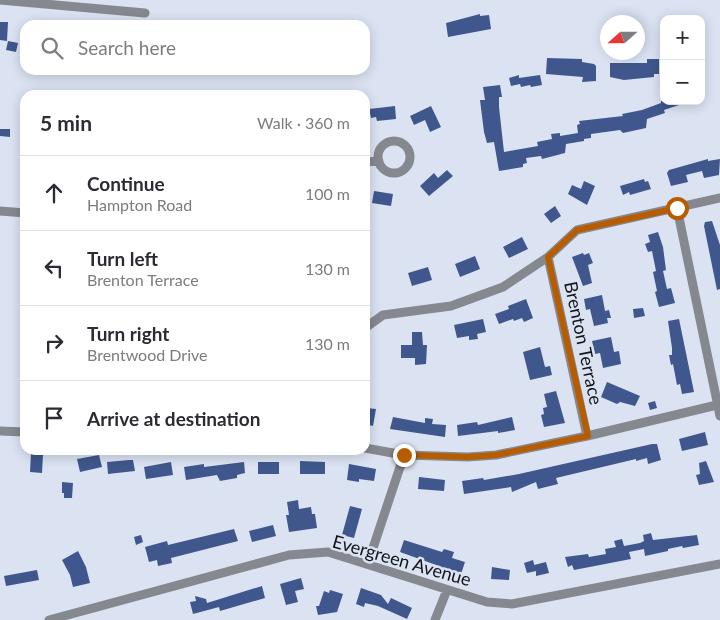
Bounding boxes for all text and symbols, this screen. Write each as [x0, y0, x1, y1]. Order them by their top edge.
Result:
north arrow [600, 15, 645, 60]
map controls [660, 15, 705, 105]
button: + [660, 15, 705, 60]
search box [20, 20, 370, 75]
icon: search [38, 34, 66, 62]
text: Search here [78, 36, 176, 59]
button: − [660, 60, 705, 105]
text: 5 min [40, 110, 92, 135]
text: Walk · 360 m [257, 113, 350, 132]
text: Continue [87, 172, 165, 195]
icon: ahead [40, 179, 68, 207]
text: 100 m [305, 184, 350, 203]
text: Hampton Road [87, 195, 192, 214]
route start [666, 197, 689, 220]
text: Turn left [87, 247, 158, 270]
icon: left [40, 254, 68, 282]
text: 130 m [305, 259, 350, 278]
text: Brenton Terrace [87, 270, 199, 289]
street label: Brenton Terrace [560, 279, 608, 407]
text: Turn right [87, 322, 169, 345]
icon: right [40, 329, 68, 357]
text: 130 m [305, 334, 350, 353]
text: Brentwood Drive [87, 345, 207, 364]
icon: arrive [40, 404, 68, 432]
text: Arrive at destination [87, 407, 260, 430]
route end [393, 444, 416, 467]
street label: Evergreen Avenue [330, 530, 474, 590]

